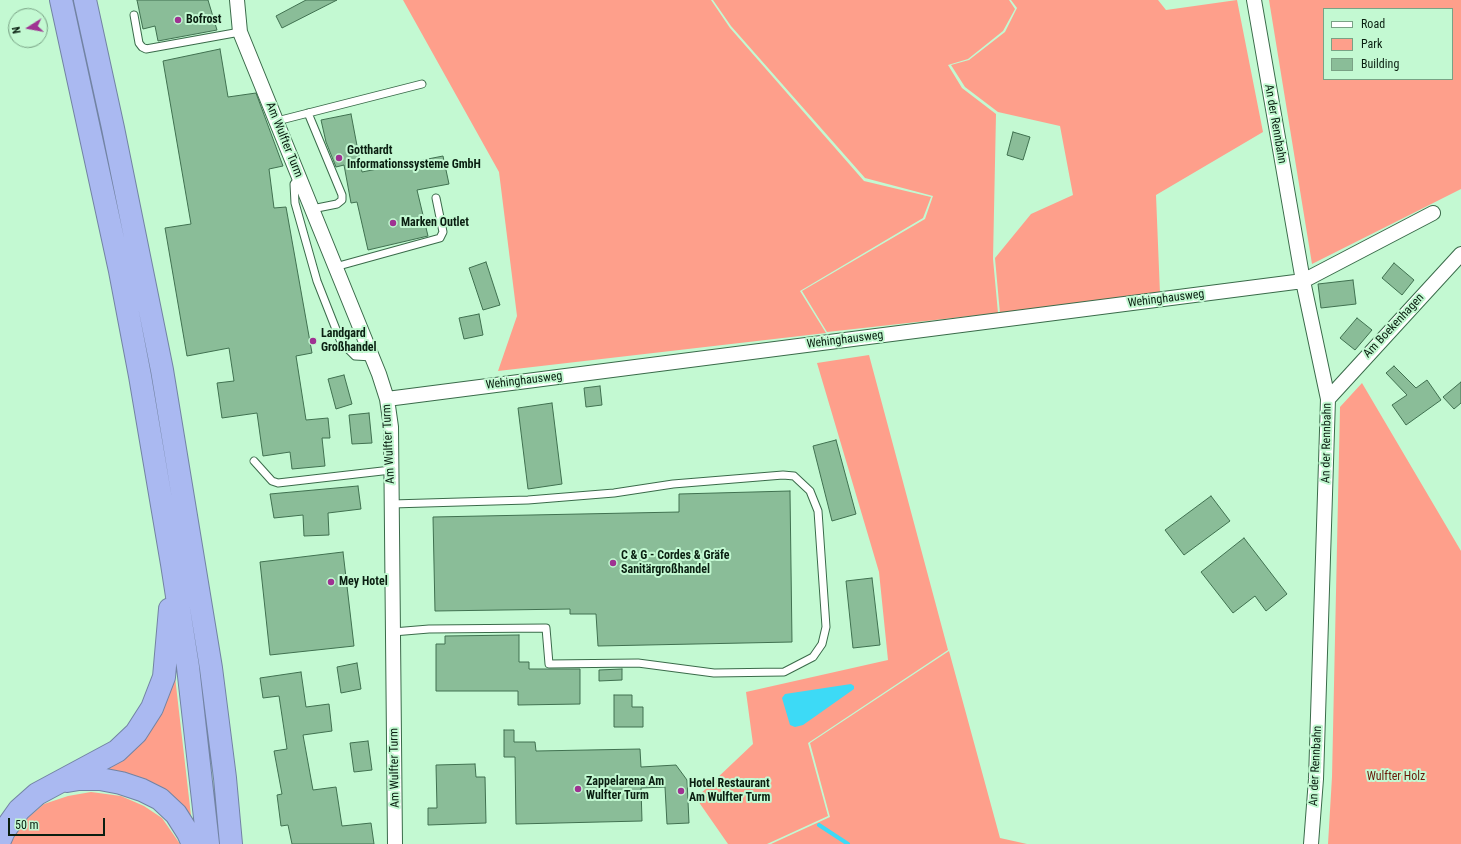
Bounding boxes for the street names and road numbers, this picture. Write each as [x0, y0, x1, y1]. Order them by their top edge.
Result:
street label: An der Rennbahn [1261, 83, 1289, 165]
street label: Am Wulfter Turm [262, 100, 306, 180]
street label: Wehinghausweg [1127, 287, 1205, 311]
street label: Am Boekenhagen [1361, 291, 1427, 361]
street label: Wehinghausweg [806, 328, 884, 352]
street label: Wehinghausweg [485, 369, 563, 393]
street label: An der Rennbahn [1319, 403, 1335, 483]
street label: Am Wulfter Turm [380, 404, 398, 484]
street label: An der Rennbahn [1307, 725, 1325, 807]
street label: Am Wulfter Turm [387, 728, 403, 808]

